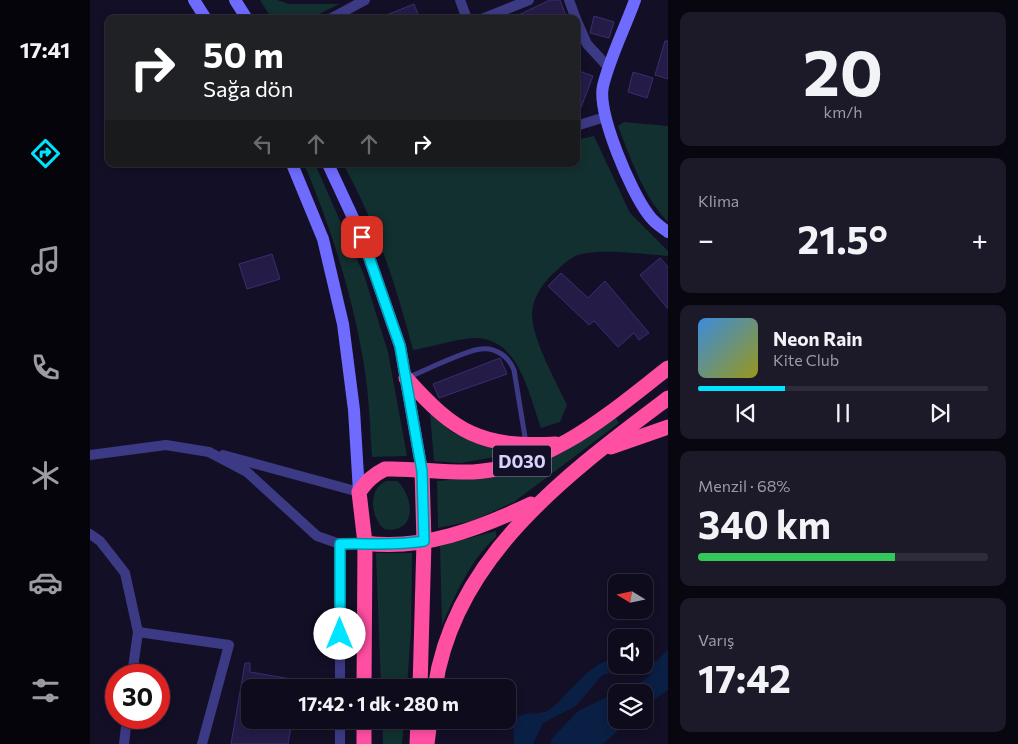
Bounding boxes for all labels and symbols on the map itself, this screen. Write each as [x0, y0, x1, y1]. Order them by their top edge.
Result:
pin [341, 216, 383, 258]
road number: D030 [493, 446, 551, 476]
north arrow [608, 574, 652, 619]
position arrow [313, 607, 365, 659]
speed limit sign: 30 [105, 664, 170, 729]

